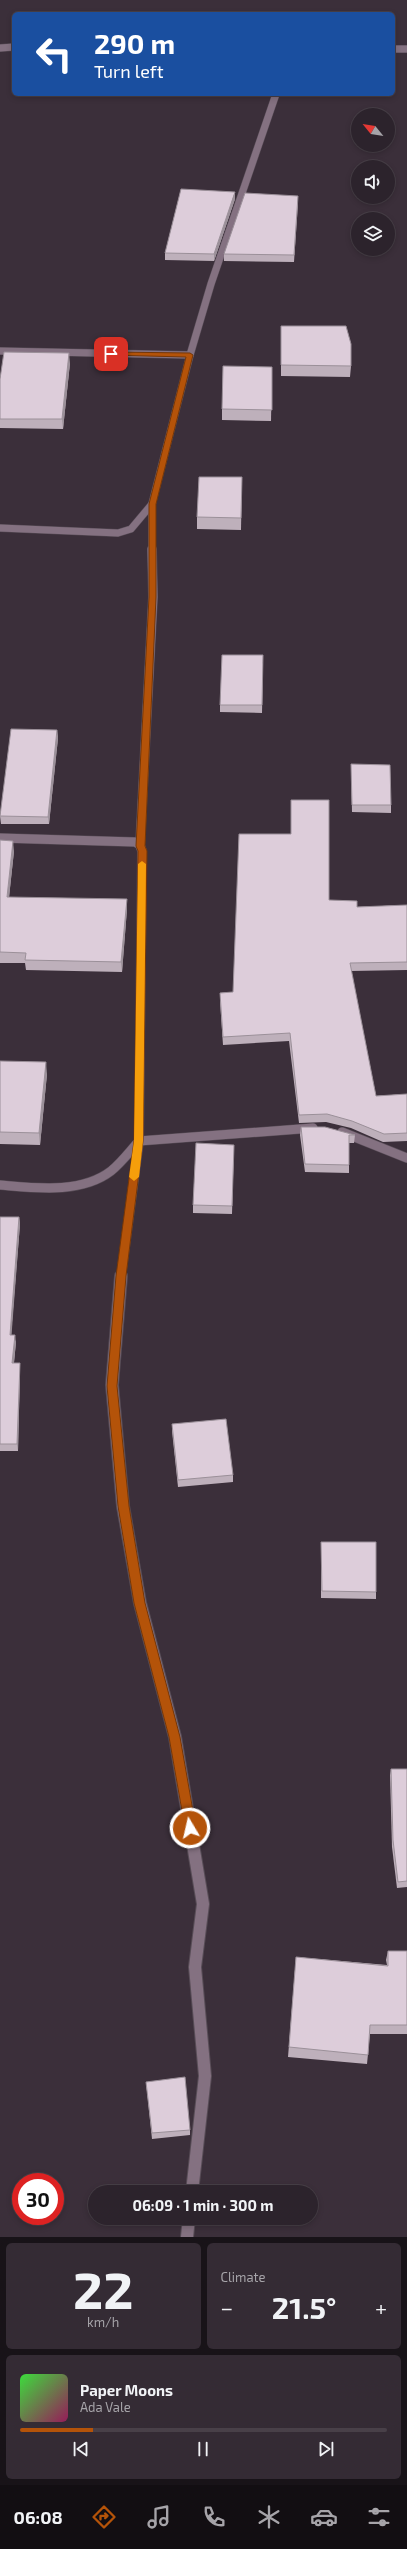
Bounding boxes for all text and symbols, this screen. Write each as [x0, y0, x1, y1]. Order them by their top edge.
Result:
text: 290 m [94, 26, 175, 60]
icon: left [28, 28, 80, 80]
text: Turn left [94, 60, 164, 82]
north arrow [351, 108, 395, 152]
map controls [351, 108, 395, 256]
button: sound [351, 160, 395, 204]
button: layers [351, 212, 395, 256]
pin [94, 337, 128, 371]
icon: arrive [100, 343, 122, 365]
position arrow [169, 1807, 211, 1849]
speed limit sign: 30 [12, 2173, 64, 2225]
text: 06:09 · 1 min · 300 m [133, 2196, 273, 2214]
text: 22 [73, 2257, 133, 2319]
text: Climate [221, 2269, 265, 2285]
text: 21.5° [272, 2289, 336, 2325]
text: − [221, 2294, 233, 2320]
text: + [375, 2294, 387, 2320]
text: km/h [87, 2314, 119, 2330]
text: Paper Moons [80, 2381, 173, 2399]
text: Ada Vale [80, 2399, 131, 2415]
icon: previous [70, 2438, 92, 2460]
icon: pause [192, 2438, 214, 2460]
icon: next [315, 2438, 337, 2460]
icon: directions [90, 2503, 118, 2531]
icon: music [145, 2503, 173, 2531]
icon: phone [200, 2503, 228, 2531]
icon: climate [255, 2503, 283, 2531]
icon: car [310, 2503, 338, 2531]
icon: filters [365, 2503, 393, 2531]
text: 06:08 [14, 2506, 63, 2528]

